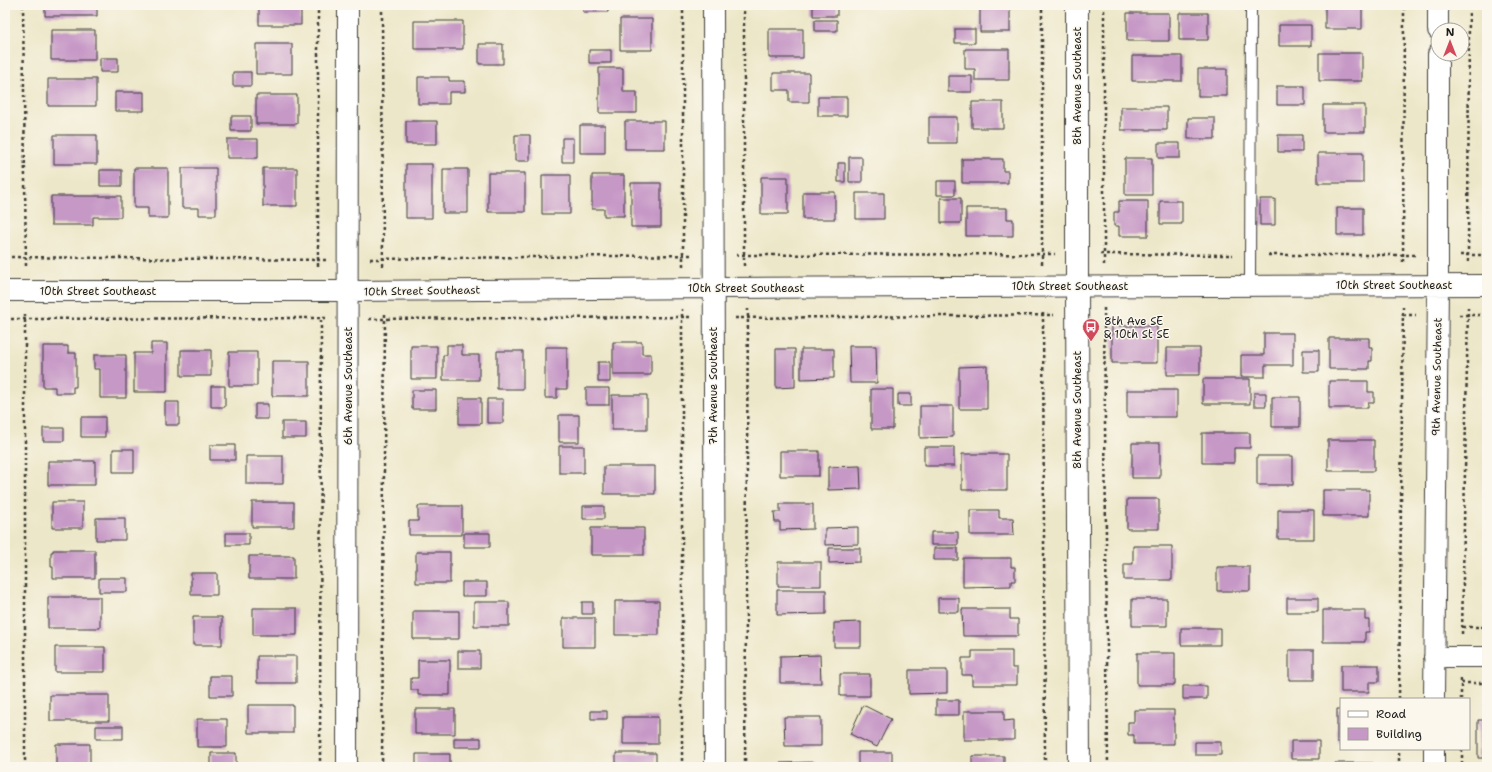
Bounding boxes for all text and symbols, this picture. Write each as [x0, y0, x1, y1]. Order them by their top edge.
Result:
north arrow [1430, 22, 1470, 62]
text: N [1446, 25, 1455, 40]
street label: 8th Avenue Southeast [1070, 27, 1085, 145]
street label: 10th Street Southeast [1336, 278, 1453, 293]
street label: 10th Street Southeast [1012, 279, 1129, 294]
street label: 10th Street Southeast [688, 281, 805, 296]
street label: 10th Street Southeast [364, 282, 481, 300]
street label: 10th Street Southeast [40, 284, 157, 299]
place label: 8th Ave SE & 10th St SE [1104, 314, 1170, 342]
bus stop icon: 8th Ave SE & 10th St SE [1081, 317, 1101, 342]
street label: 9th Avenue Southeast [1428, 317, 1446, 436]
street label: 6th Avenue Southeast [341, 327, 356, 445]
street label: 7th Avenue Southeast [706, 327, 721, 445]
street label: 8th Avenue Southeast [1070, 351, 1085, 469]
legend [1340, 698, 1470, 750]
text: Road [1376, 706, 1407, 722]
text: Building [1376, 726, 1422, 742]

